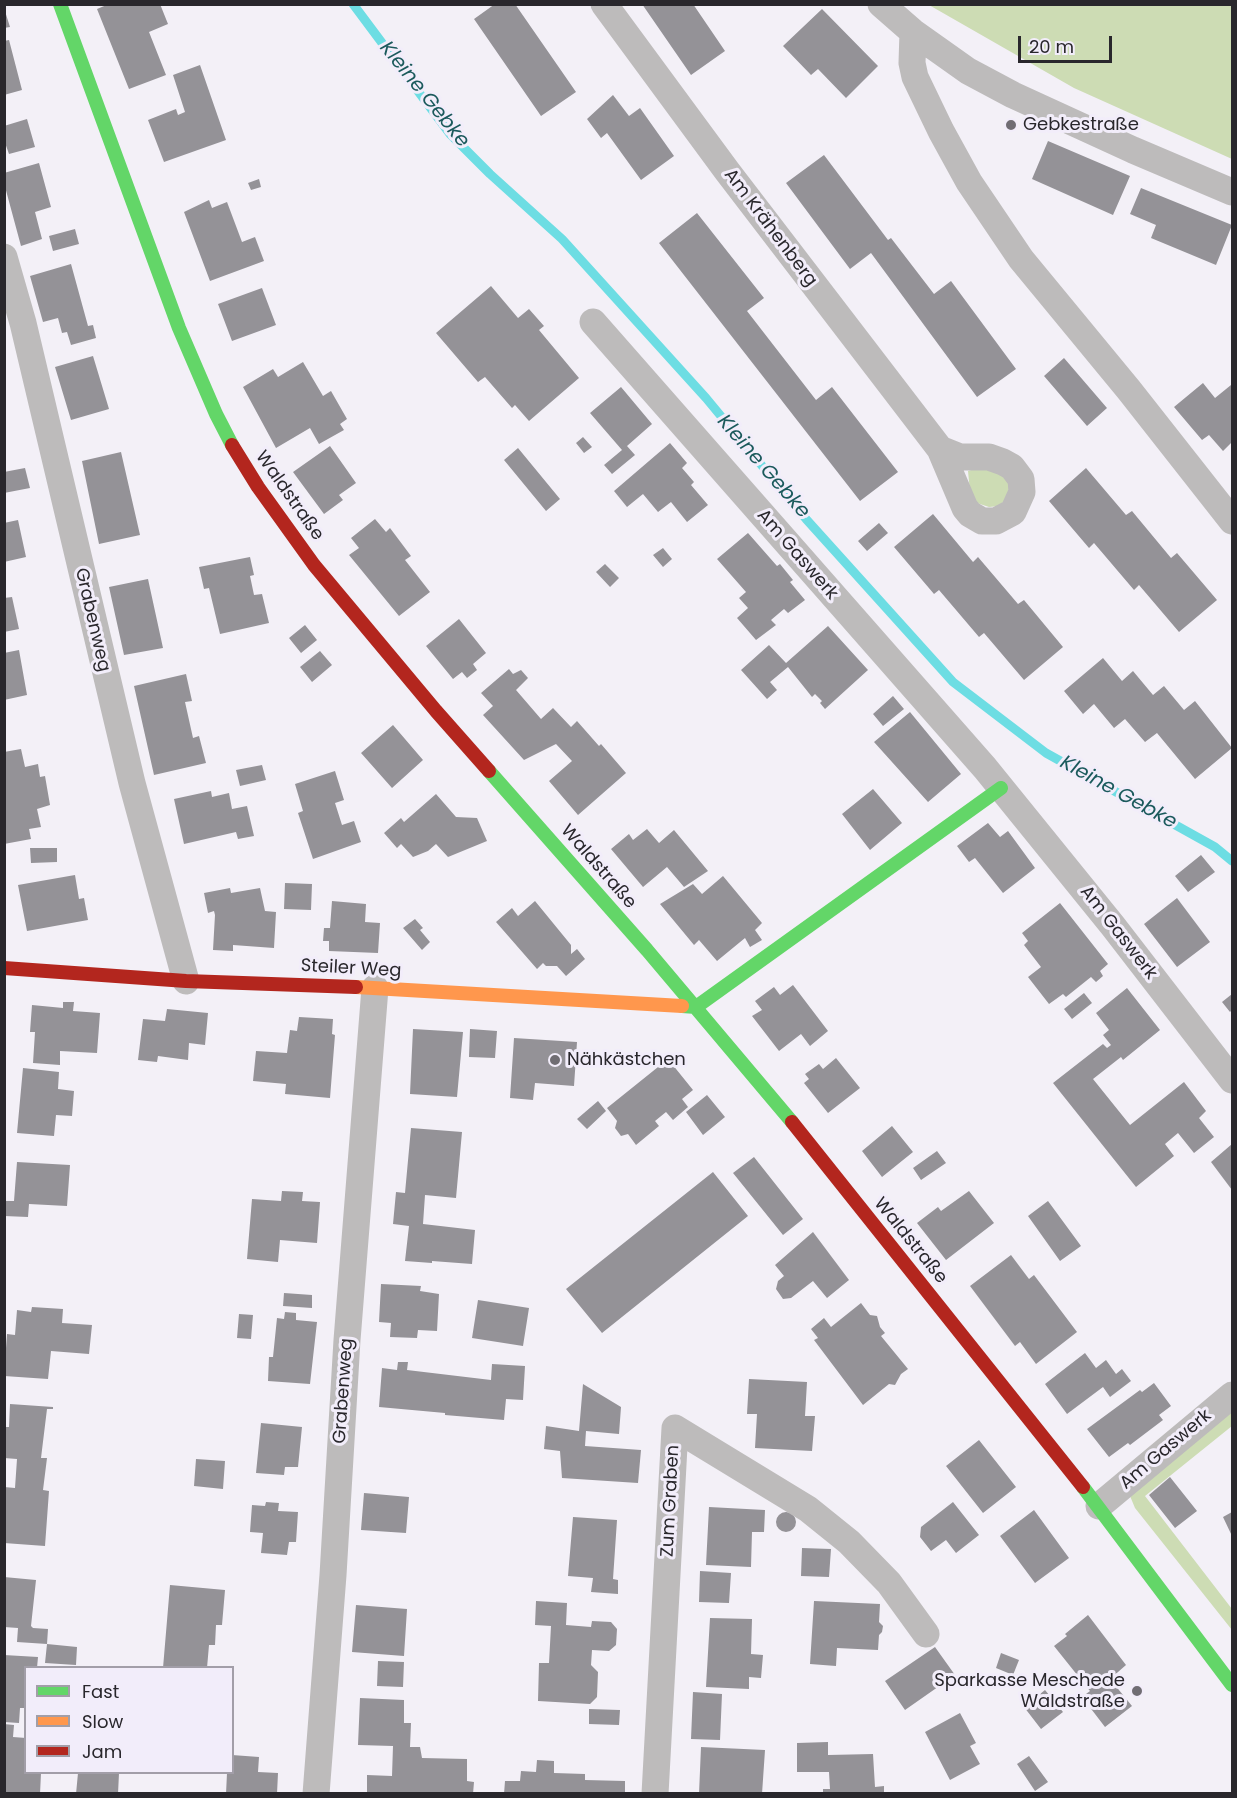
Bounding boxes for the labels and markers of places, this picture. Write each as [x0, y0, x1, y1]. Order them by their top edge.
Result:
place label: Gebkestraße [1023, 114, 1139, 136]
marker: Gebkestraße [1004, 118, 1018, 132]
place label: Nähkästchen [567, 1049, 686, 1071]
marker: Nähkästchen [548, 1053, 562, 1067]
place label: Sparkasse Meschede Waldstraße [934, 1670, 1125, 1712]
marker: Sparkasse Meschede Waldstraße [1130, 1684, 1144, 1698]

